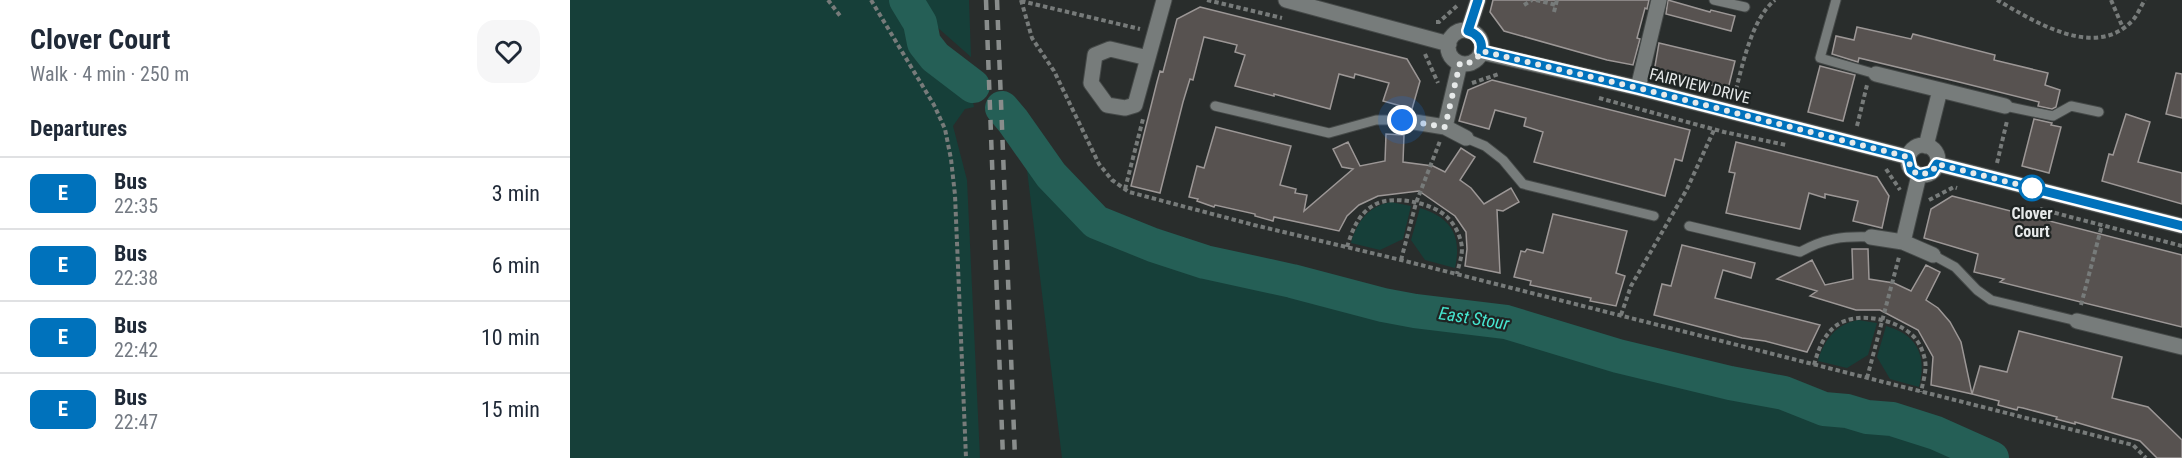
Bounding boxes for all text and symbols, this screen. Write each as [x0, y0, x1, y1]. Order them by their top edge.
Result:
button: heart [477, 20, 540, 83]
text: Clover Court [30, 23, 170, 56]
text: Walk · 4 min · 250 m [30, 62, 189, 86]
street label: FAIRVIEW DRIVE [1648, 64, 1752, 108]
your location [1387, 105, 1417, 135]
text: Departures [30, 116, 127, 141]
text: Bus [114, 169, 147, 194]
marker: Clover Court [2019, 175, 2045, 201]
text: E [58, 181, 68, 205]
text: 3 min [492, 181, 540, 206]
text: 22:35 [114, 194, 158, 218]
place label: Clover Court [2011, 204, 2053, 241]
text: Bus [114, 241, 147, 266]
text: E [58, 253, 68, 277]
text: 6 min [492, 253, 540, 278]
text: 22:38 [114, 266, 158, 290]
water label: East Stour [1437, 302, 1511, 334]
text: Bus [114, 313, 147, 338]
text: E [58, 325, 68, 349]
text: 10 min [481, 325, 540, 350]
text: 22:42 [114, 338, 158, 362]
text: Bus [114, 385, 147, 410]
text: E [58, 397, 68, 421]
text: 15 min [481, 397, 540, 422]
text: 22:47 [114, 410, 158, 434]

